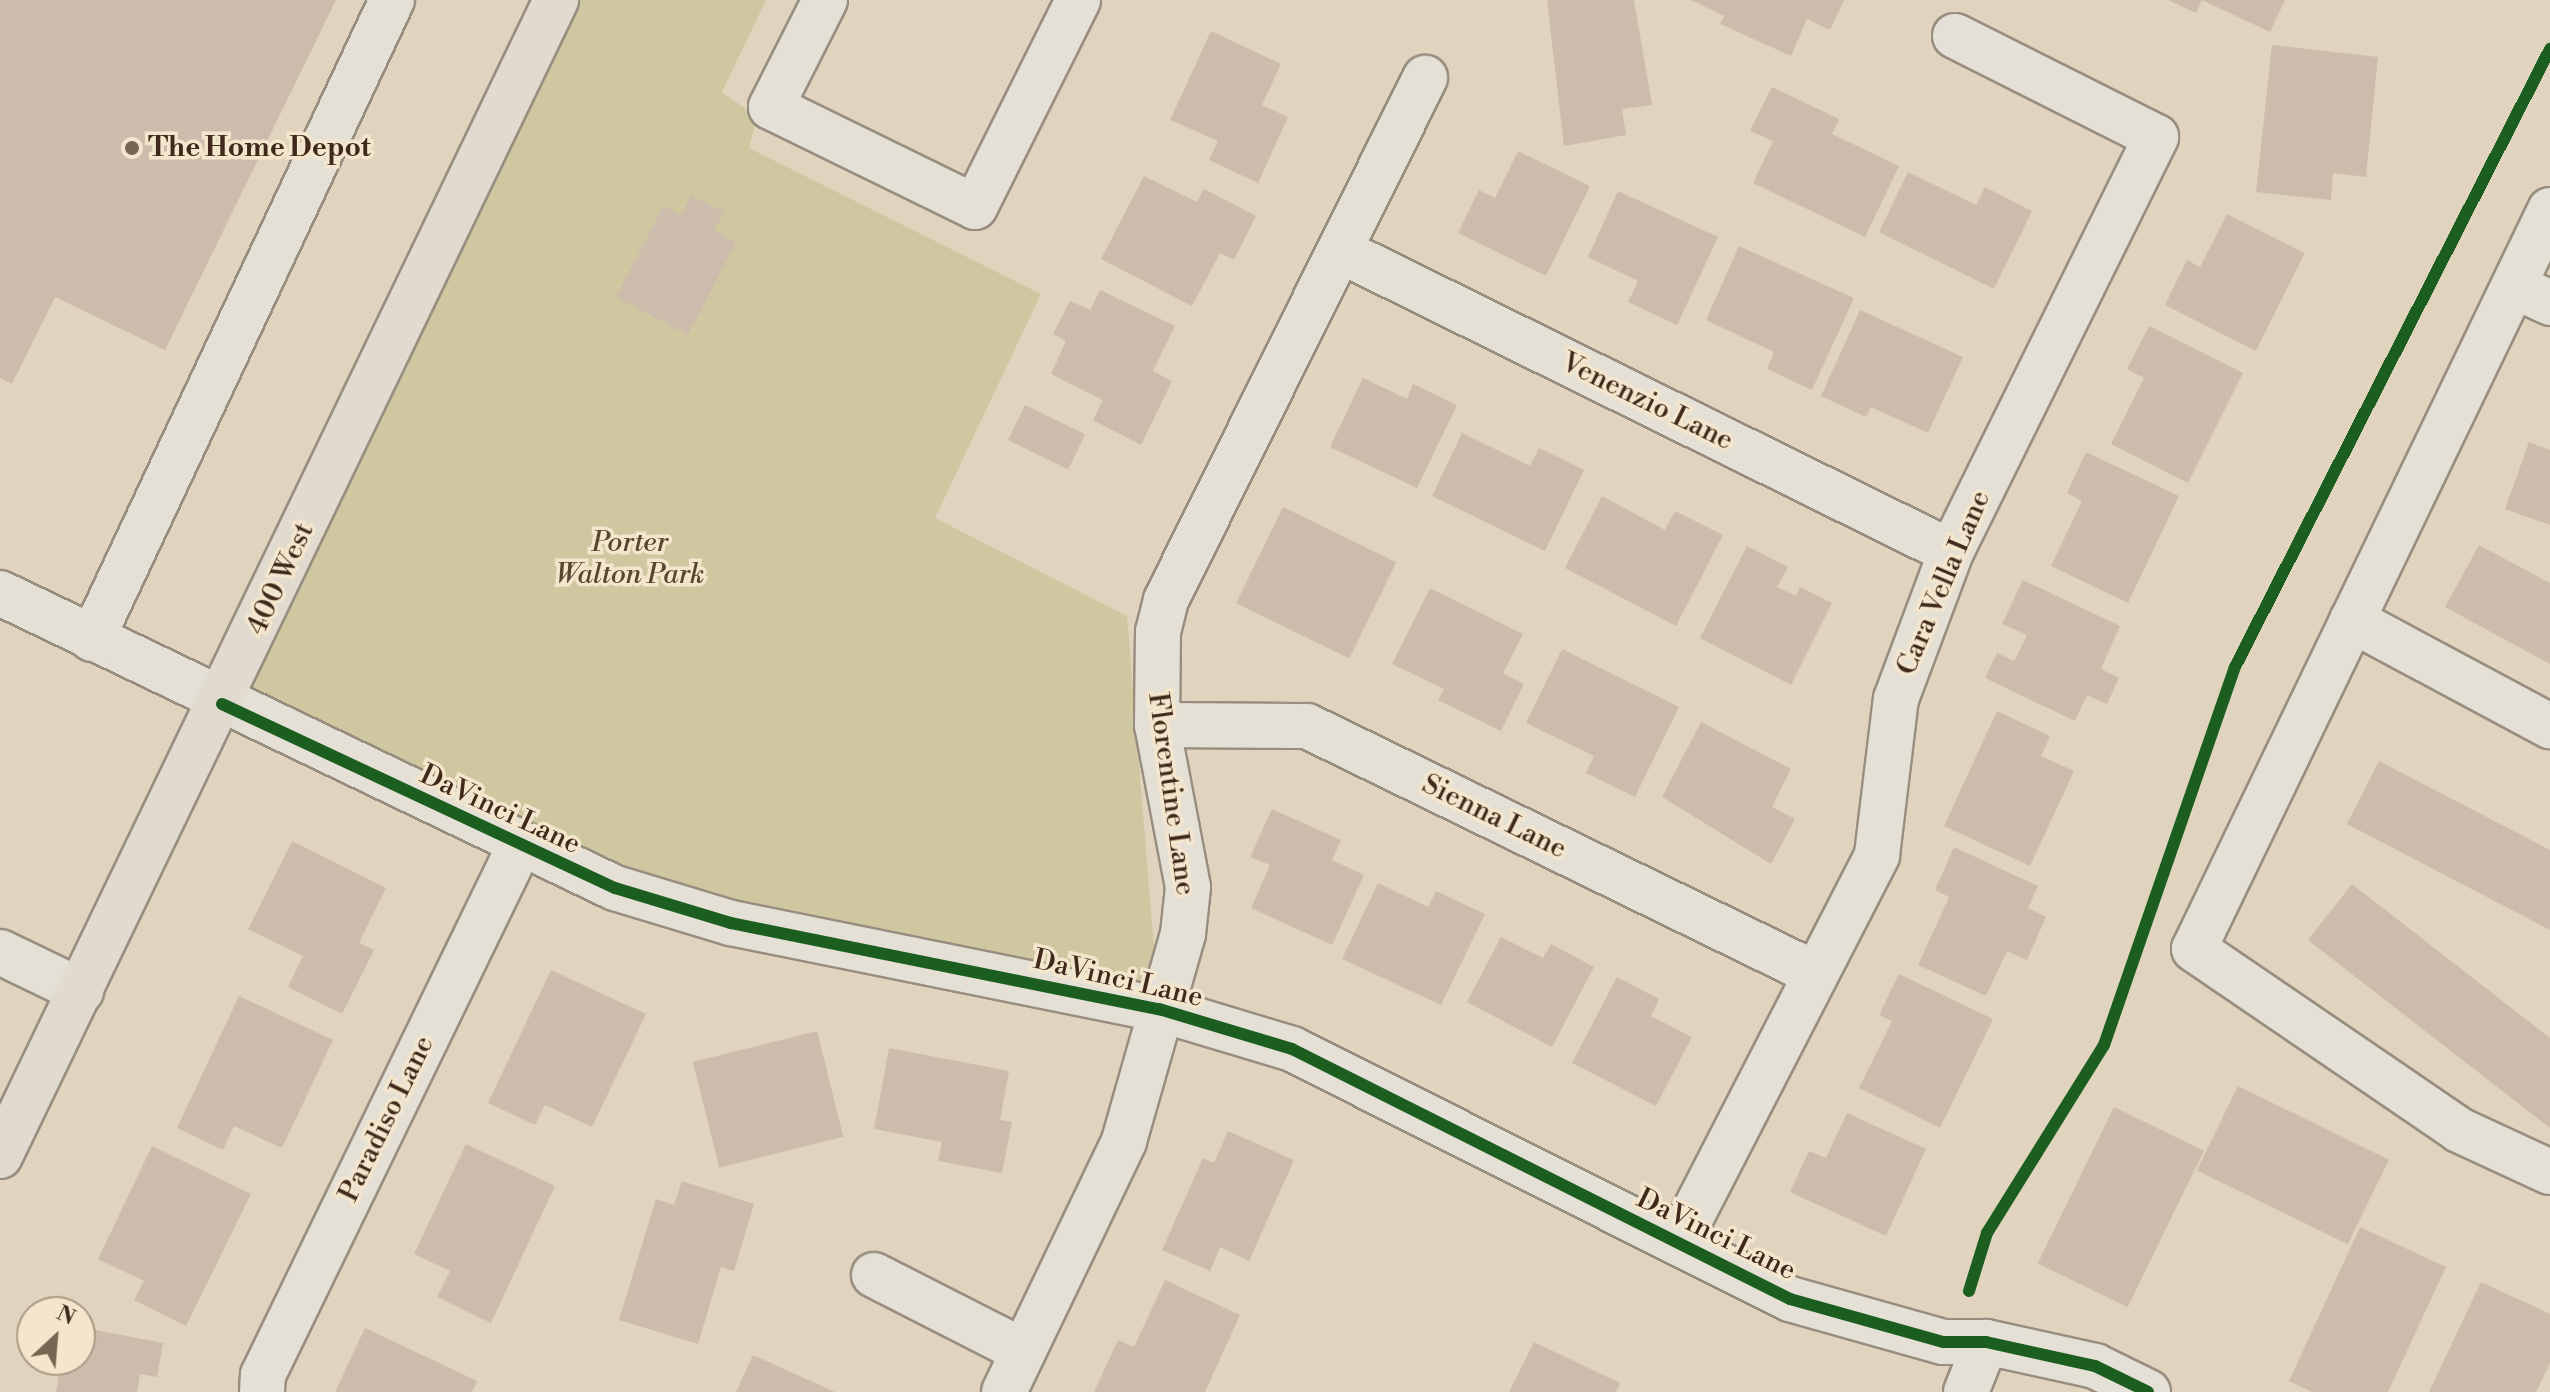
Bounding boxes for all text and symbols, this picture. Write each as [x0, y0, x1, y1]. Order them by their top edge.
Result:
place label: The Home Depot [148, 131, 371, 165]
marker: The Home Depot [123, 139, 141, 157]
street label: Venenzio Lane [1556, 346, 1738, 458]
street label: Cara Vella Lane [1890, 486, 1998, 680]
street label: 400 West [240, 518, 322, 640]
park label: Porter Walton Park [556, 526, 704, 592]
street label: Florentine Lane [1140, 690, 1202, 898]
street label: DaVinci Lane [415, 758, 585, 862]
street label: Sienna Lane [1416, 768, 1572, 866]
street label: DaVinci Lane [1030, 943, 1206, 1015]
street label: Paradiso Lane [332, 1031, 442, 1207]
street label: DaVinci Lane [1631, 1182, 1801, 1288]
north arrow [16, 1296, 96, 1376]
text: N [52, 1300, 80, 1332]

